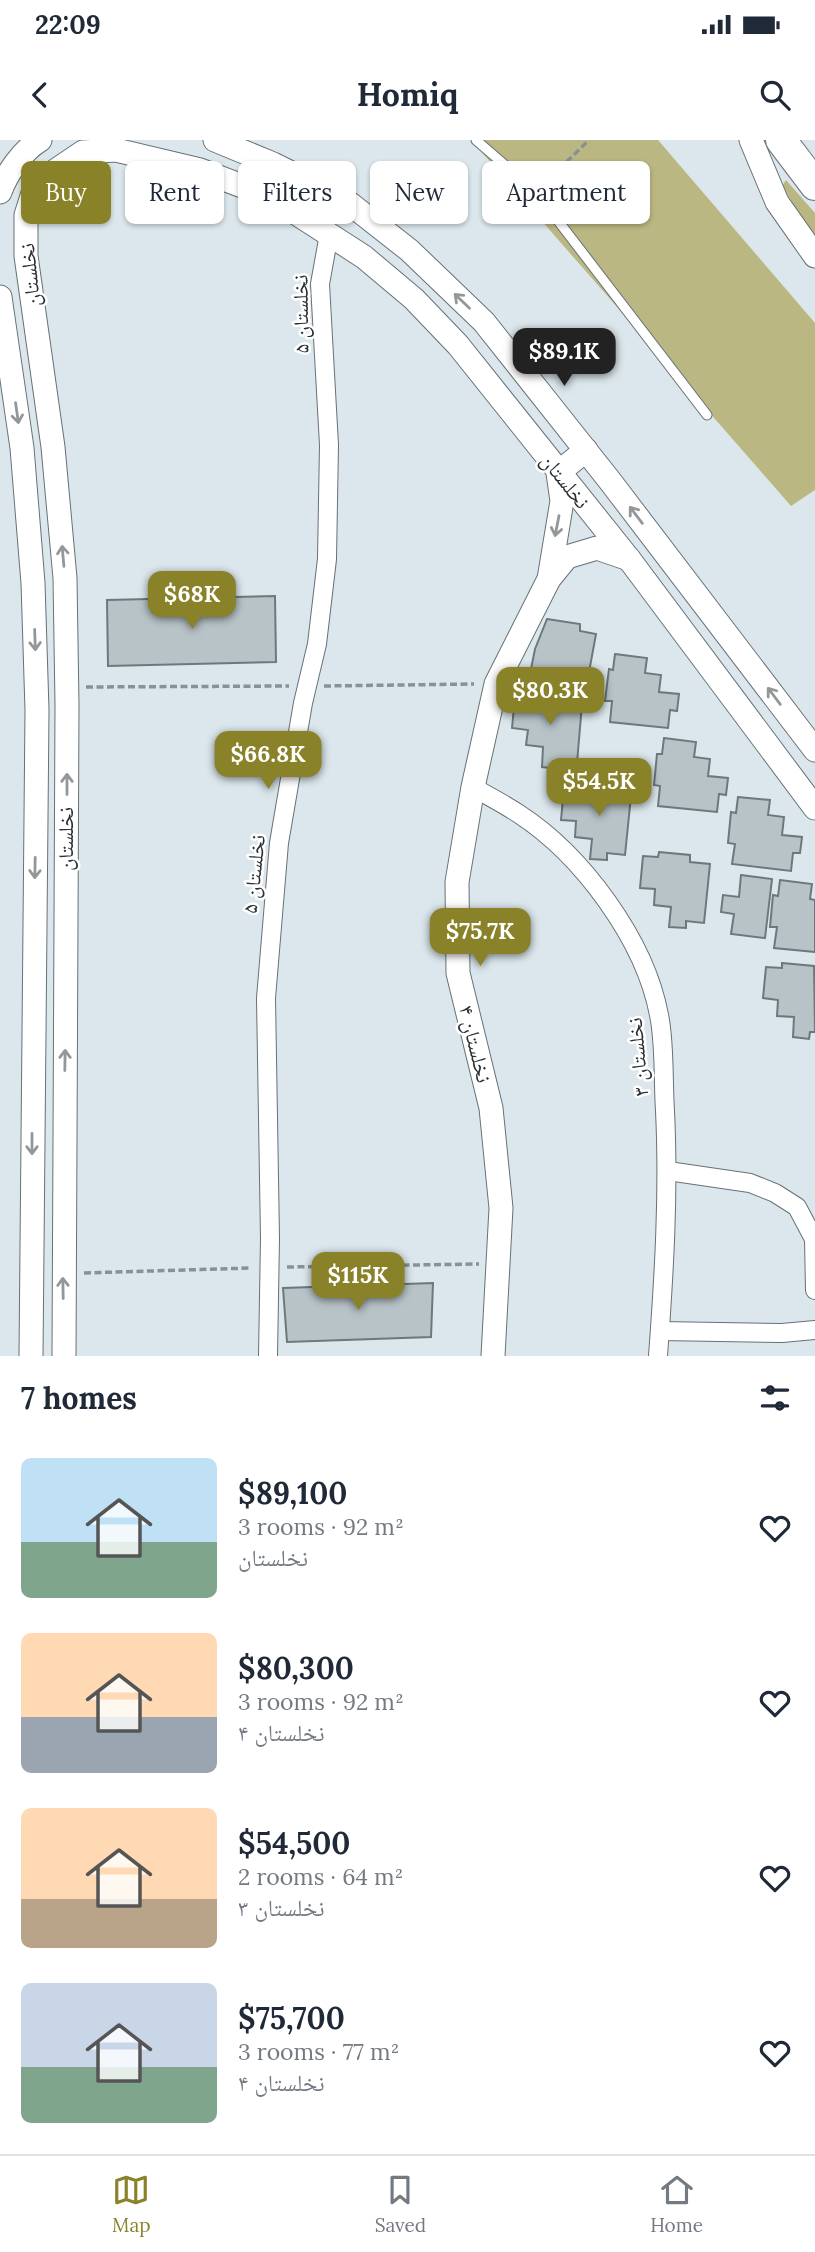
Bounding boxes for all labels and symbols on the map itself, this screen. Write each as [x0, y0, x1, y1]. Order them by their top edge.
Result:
street label: نخلستان [13, 242, 46, 308]
street label: نخلستان ۵ [286, 274, 315, 354]
one-way arrow [454, 292, 471, 309]
pin: $89.1K [507, 328, 621, 388]
one-way arrow [11, 402, 24, 424]
street label: نخلستان [535, 447, 596, 514]
one-way arrow [628, 506, 643, 525]
one-way arrow [549, 514, 563, 537]
one-way arrow [56, 546, 69, 568]
pin: $68K [151, 572, 233, 631]
one-way arrow [28, 628, 41, 651]
pin: $80.3K [493, 668, 607, 727]
one-way arrow [766, 687, 781, 706]
pin: $66.8K [211, 732, 325, 791]
pin: $54.5K [542, 758, 656, 818]
one-way arrow [60, 773, 74, 796]
street label: نخلستان [52, 807, 79, 871]
street label: نخلستان ۵ [236, 833, 271, 915]
one-way arrow [28, 856, 42, 879]
pin: $75.7K [423, 908, 537, 968]
street label: نخلستان ۴ [453, 1002, 498, 1085]
street label: نخلستان ۳ [621, 1017, 654, 1098]
one-way arrow [59, 1049, 72, 1072]
one-way arrow [25, 1132, 39, 1155]
pin: $115K [309, 1252, 407, 1312]
one-way arrow [56, 1277, 70, 1300]

